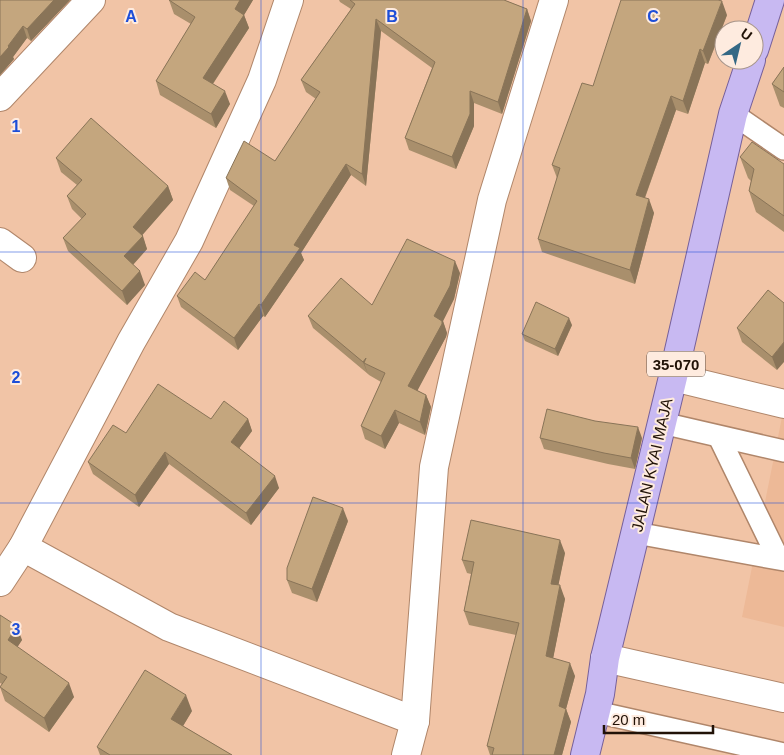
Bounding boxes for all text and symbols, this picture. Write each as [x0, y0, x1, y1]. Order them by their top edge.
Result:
text: A [125, 8, 137, 25]
text: B [386, 8, 398, 25]
text: C [647, 8, 659, 25]
north arrow [714, 20, 764, 70]
text: U [738, 25, 755, 44]
text: 1 [12, 118, 21, 135]
road number: 35-070 [647, 352, 705, 376]
text: 2 [12, 369, 21, 386]
street label: JALAN KYAI MAJA [628, 396, 676, 533]
text: 3 [12, 621, 21, 638]
scale bar [604, 702, 713, 734]
text: 20 m [612, 711, 645, 728]

